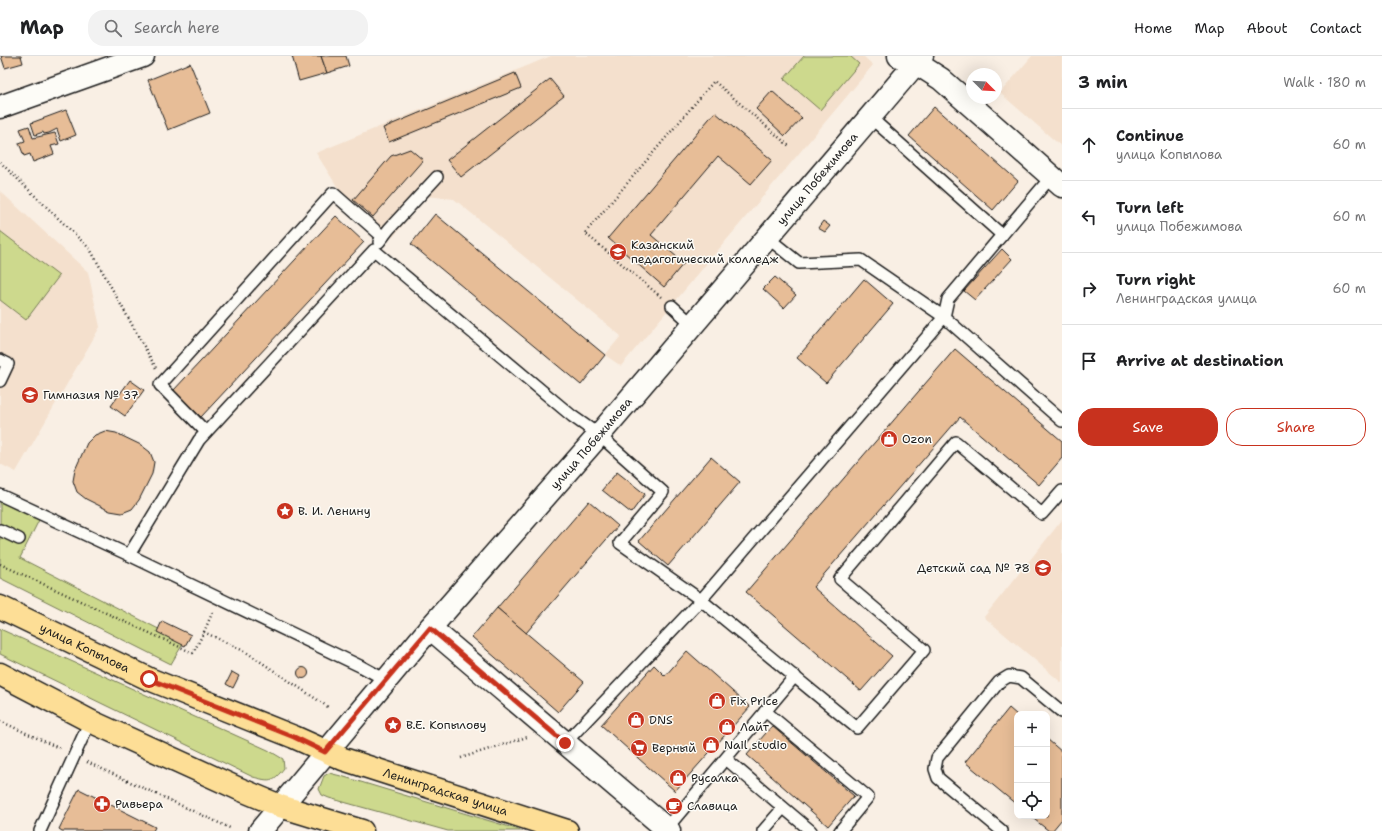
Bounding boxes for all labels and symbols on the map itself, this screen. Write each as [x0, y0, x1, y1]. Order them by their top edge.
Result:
north arrow [966, 68, 1002, 104]
street label: улица Побежимова [773, 129, 862, 228]
place label: Казанский педагогический колледж [631, 237, 778, 267]
school or university icon: Казанский педагогический колледж [608, 242, 628, 262]
school or university icon: Гимназия № 37 [20, 385, 40, 405]
place label: Гимназия № 37 [43, 387, 139, 403]
street label: улица Побежимова [547, 394, 636, 493]
shop icon: Ozon [879, 429, 899, 449]
place label: Ozon [902, 431, 932, 447]
place icon: В. И. Ленину [275, 501, 295, 521]
place label: В. И. Ленину [298, 503, 371, 519]
school or university icon: Детский сад № 78 [1033, 558, 1053, 578]
place label: Детский сад № 78 [917, 560, 1030, 576]
street label: улица Копылова [37, 619, 133, 677]
route start [140, 670, 158, 688]
shop icon: Fix Price [707, 691, 727, 711]
place label: Fix Price [730, 693, 778, 709]
shop icon: DNS [626, 710, 646, 730]
place label: DNS [649, 712, 673, 728]
place icon: В.Е. Копылову [383, 715, 403, 735]
place label: В.Е. Копылову [406, 717, 487, 733]
shop icon: Лайт [717, 717, 737, 737]
place label: Лайт [740, 719, 770, 735]
route end [556, 734, 574, 752]
shop icon: Nail studio [701, 735, 721, 755]
place label: Nail studio [724, 737, 787, 753]
supermarket icon: Верный [629, 738, 649, 758]
place label: Верный [652, 740, 696, 756]
street label: Ленинградская улица [381, 764, 510, 820]
shop icon: Русалка [668, 768, 688, 788]
place label: Русалка [691, 770, 739, 786]
pharmacy icon: Ривьера [92, 794, 112, 814]
place label: Ривьера [115, 796, 163, 812]
cafe icon: Славица [664, 796, 684, 816]
place label: Славица [687, 798, 738, 814]

